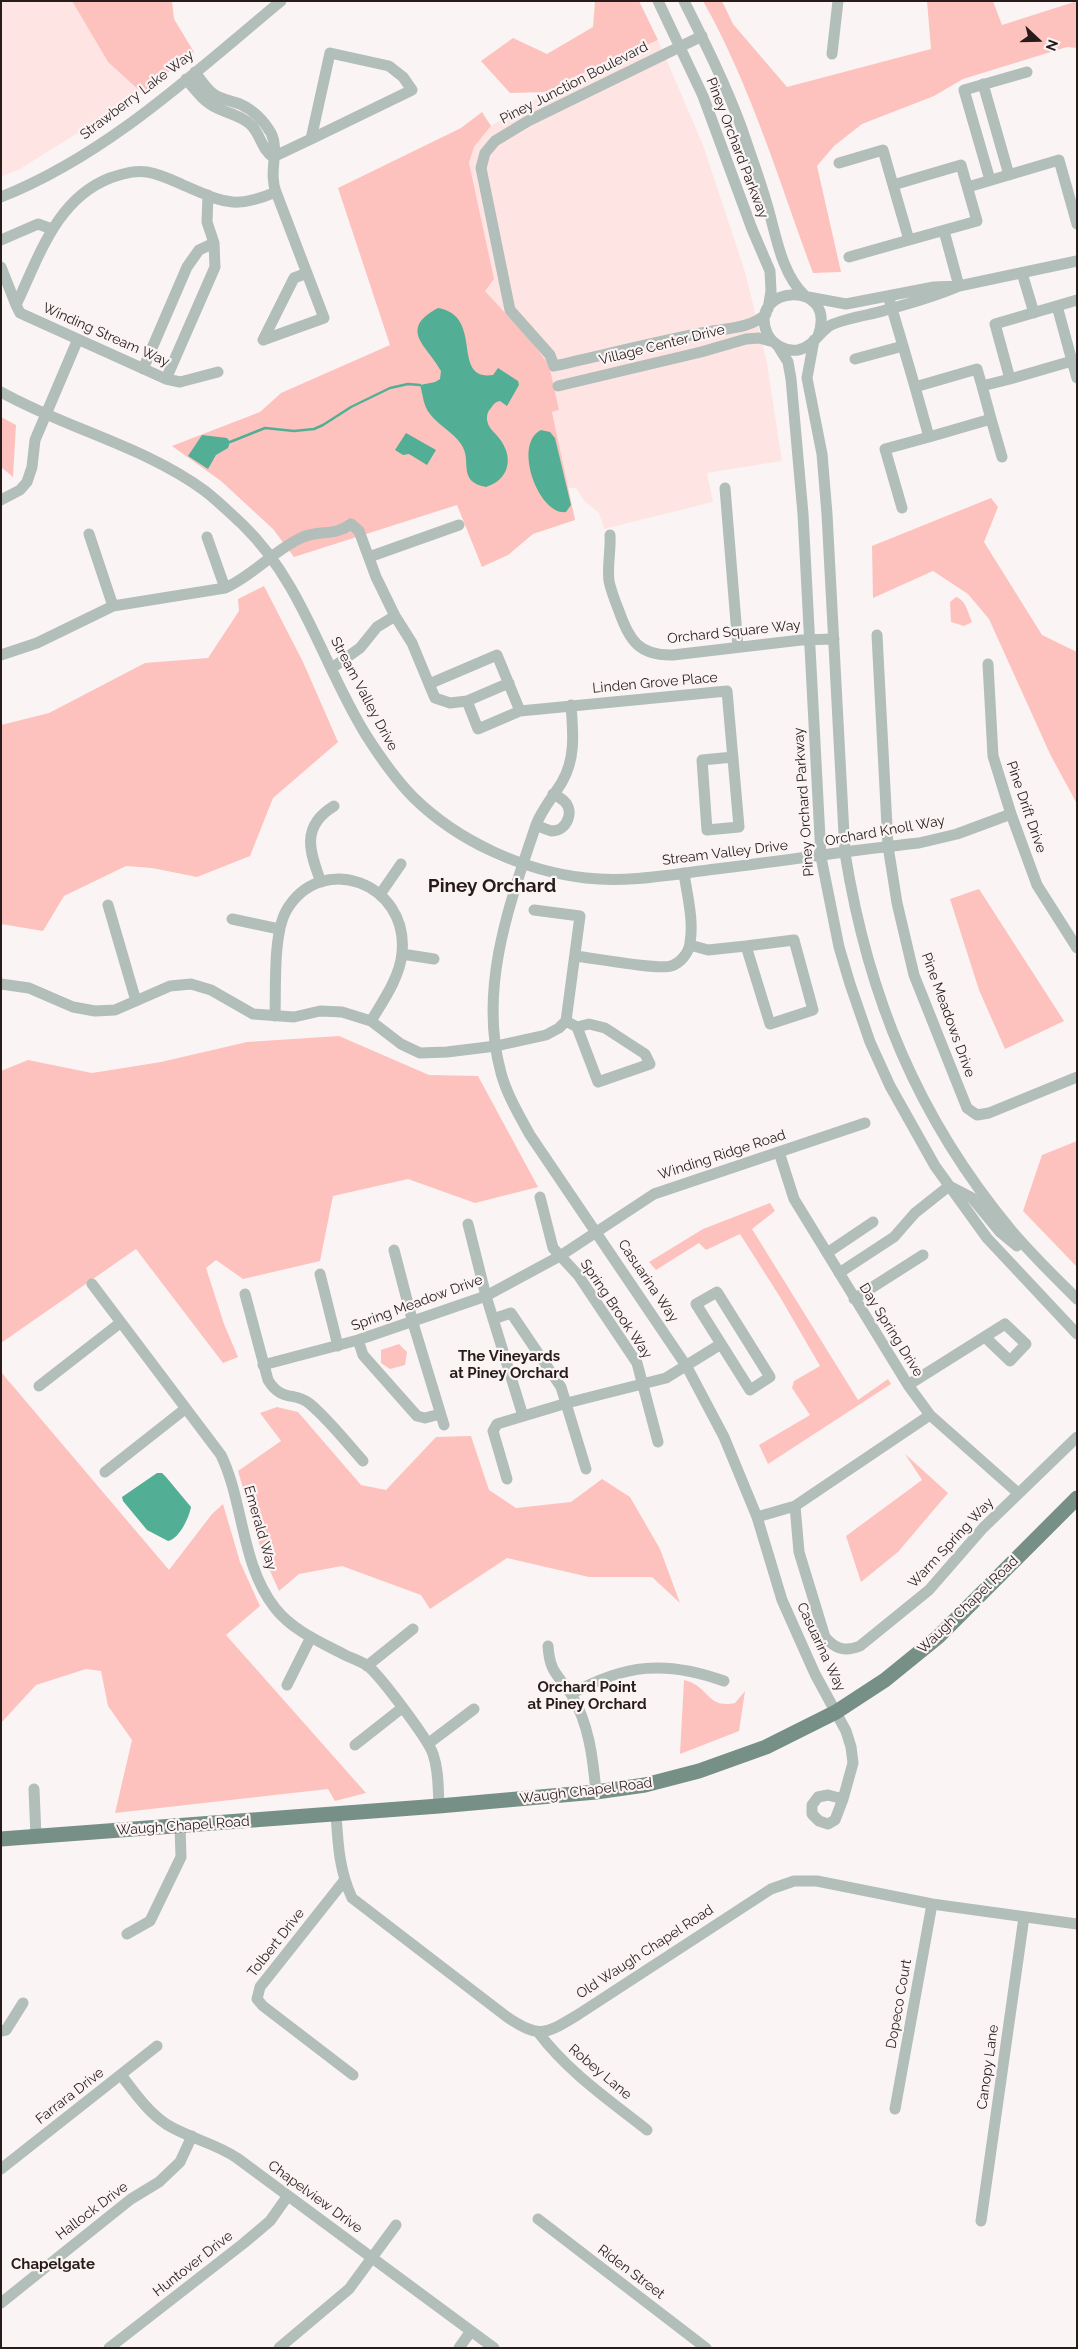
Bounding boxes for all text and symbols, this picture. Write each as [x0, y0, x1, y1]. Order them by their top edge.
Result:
north arrow [1013, 15, 1063, 65]
street label: Piney Junction Boulevard [497, 38, 651, 128]
text: N [1043, 38, 1061, 53]
street label: Strawberry Lake Way [77, 47, 197, 143]
street label: Piney Orchard Parkway [702, 75, 772, 221]
street label: Winding Stream Way [40, 299, 172, 371]
street label: Village Center Drive [597, 321, 727, 369]
street label: Orchard Square Way [666, 617, 802, 647]
street label: Stream Valley Drive [327, 634, 401, 754]
street label: Linden Grove Place [592, 669, 718, 697]
street label: Piney Orchard Parkway [790, 727, 818, 877]
street label: Pine Drift Drive [1002, 759, 1050, 855]
street label: Orchard Knoll Way [824, 812, 946, 850]
street label: Stream Valley Drive [661, 837, 789, 869]
district label: Piney Orchard [428, 875, 556, 897]
street label: Pine Meadows Drive [918, 950, 978, 1080]
street label: Winding Ridge Road [656, 1126, 788, 1184]
street label: Casuarina Way [614, 1236, 682, 1326]
street label: Spring Brook Way [577, 1256, 655, 1362]
street label: Spring Meadow Drive [349, 1271, 485, 1335]
street label: Day Spring Drive [855, 1280, 927, 1380]
district label: The Vineyards at Piney Orchard [449, 1347, 569, 1382]
street label: Emerald Way [240, 1484, 280, 1572]
street label: Warm Spring Way [905, 1494, 997, 1592]
street label: Waugh Chapel Road [914, 1553, 1022, 1657]
street label: Casuarina Way [793, 1600, 849, 1694]
district label: Orchard Point at Piney Orchard [527, 1678, 647, 1713]
street label: Waugh Chapel Road [519, 1775, 653, 1807]
street label: Waugh Chapel Road [116, 1813, 250, 1839]
street label: Old Waugh Chapel Road [573, 1901, 717, 2003]
street label: Tolbert Drive [244, 1905, 308, 1981]
street label: Dopeco Court [883, 1958, 915, 2050]
street label: Canopy Lane [974, 2024, 1002, 2110]
street label: Robey Lane [565, 2041, 635, 2103]
street label: Farrara Drive [33, 2064, 107, 2128]
street label: Chapelview Drive [264, 2157, 366, 2237]
street label: Hallock Drive [53, 2178, 131, 2244]
street label: Huntover Drive [150, 2228, 236, 2300]
street label: Riden Street [594, 2241, 668, 2303]
district label: Chapelgate [11, 2255, 95, 2273]

